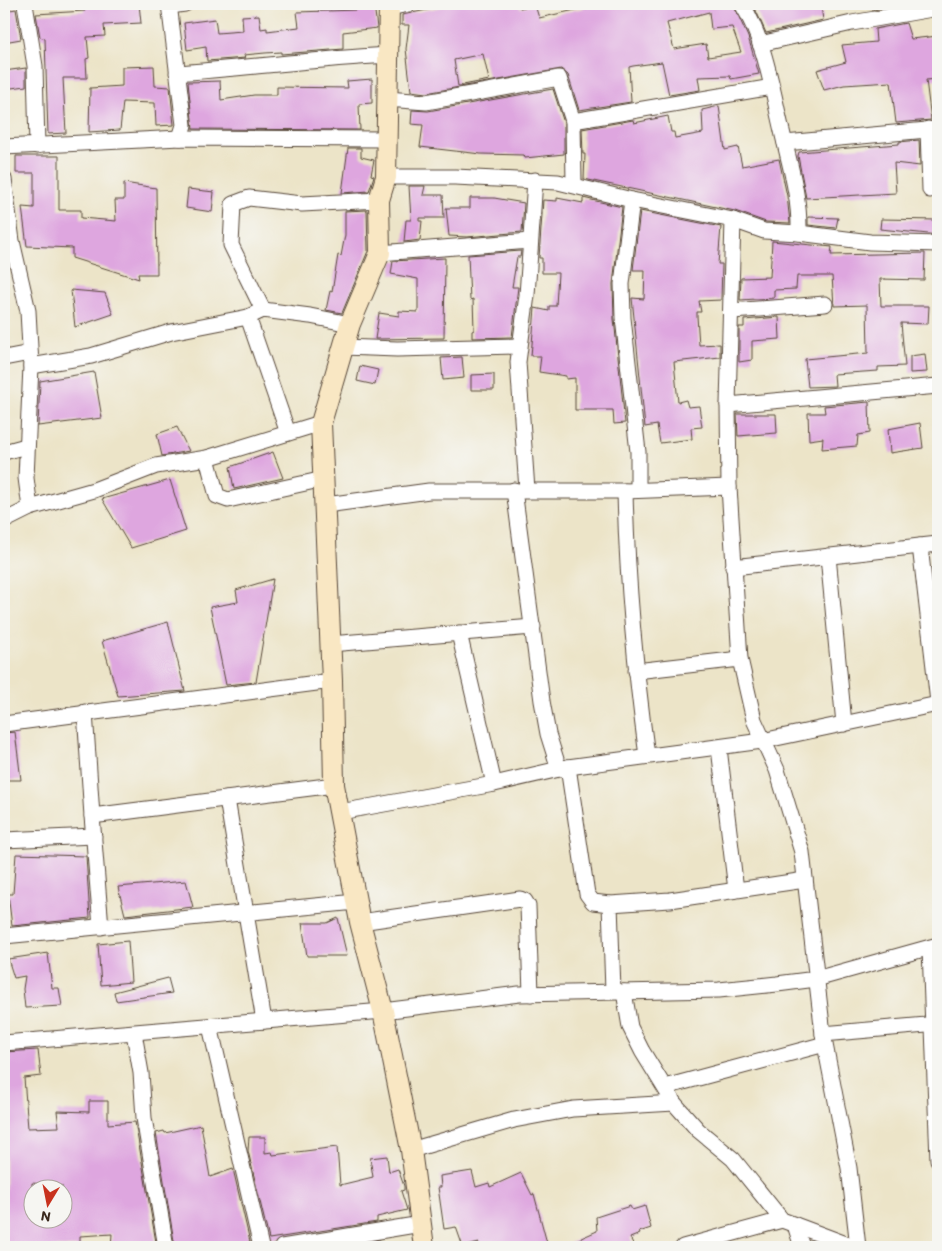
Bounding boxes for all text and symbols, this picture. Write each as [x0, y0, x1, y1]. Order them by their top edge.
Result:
north arrow [22, 1178, 72, 1228]
text: N [40, 1207, 52, 1226]

